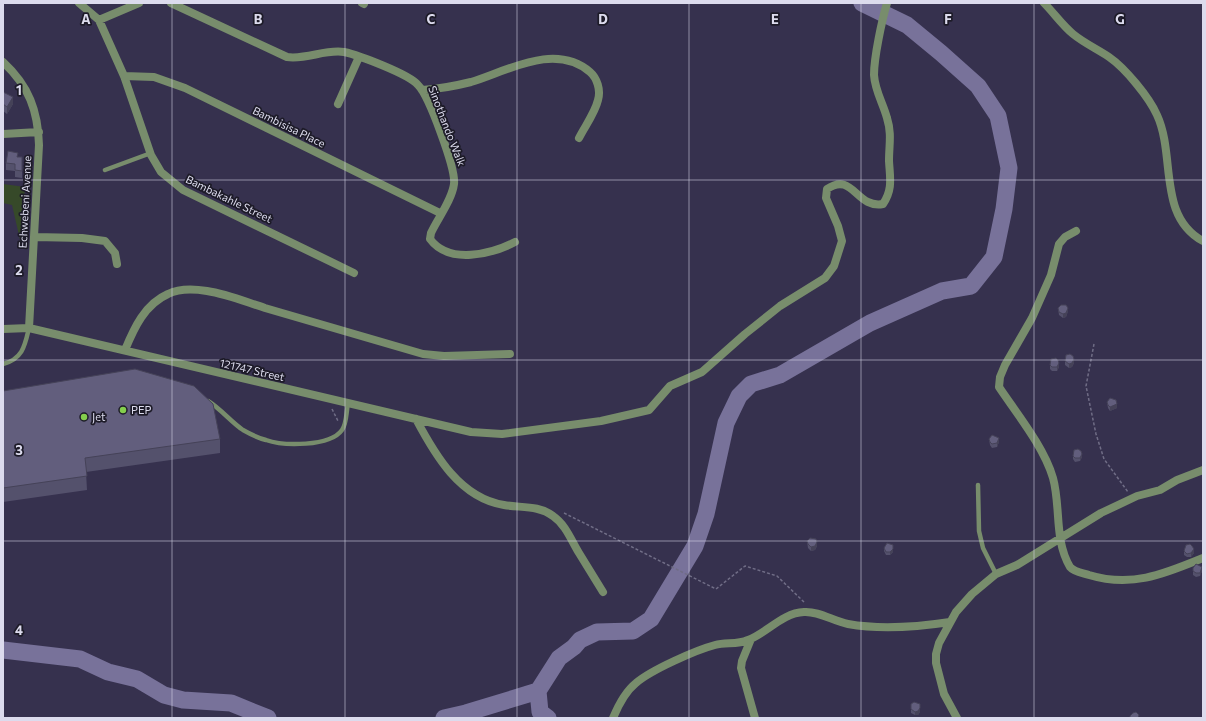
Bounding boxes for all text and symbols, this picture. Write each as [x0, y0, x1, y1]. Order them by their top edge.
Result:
text: A [81, 11, 91, 27]
text: B [254, 11, 263, 27]
text: C [427, 11, 436, 27]
text: D [598, 11, 608, 27]
text: E [771, 11, 779, 27]
text: F [944, 11, 952, 27]
text: G [1115, 11, 1125, 27]
text: 1 [16, 82, 22, 98]
street label: Sinothando Walk [426, 84, 469, 168]
street label: Bambisisa Place [251, 103, 328, 150]
street label: Echwebeni Avenue [16, 155, 33, 249]
street label: Bambakahle Street [184, 172, 275, 225]
text: 2 [15, 262, 23, 278]
street label: 121747 Street [218, 356, 286, 383]
place label: PEP [131, 403, 151, 416]
marker: PEP [118, 405, 128, 415]
place label: Jet [92, 410, 106, 424]
marker: Jet [79, 412, 89, 422]
text: 3 [15, 442, 23, 458]
text: 4 [15, 622, 23, 638]

